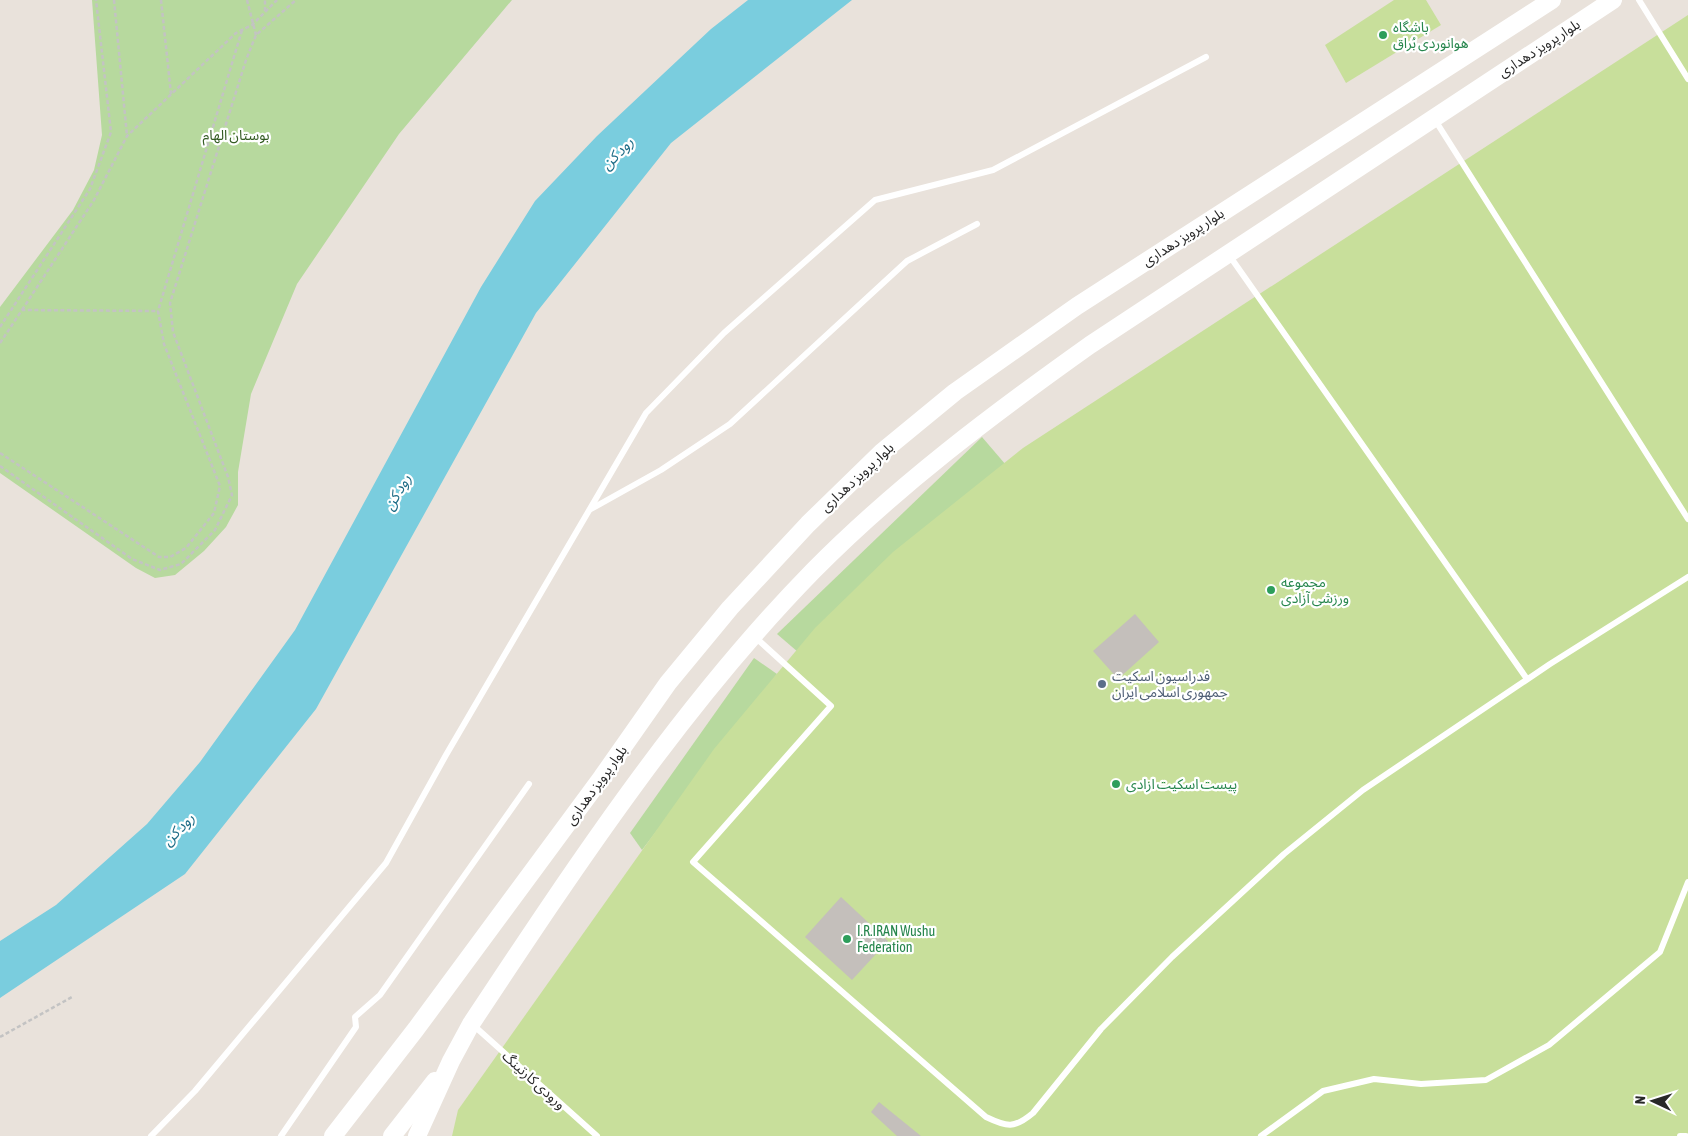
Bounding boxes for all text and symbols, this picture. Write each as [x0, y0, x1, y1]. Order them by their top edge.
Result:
street label: بلوار پرویز دهداری [1495, 16, 1584, 82]
place label: باشگاه هوانوردی بُراق [1393, 19, 1468, 52]
marker: باشگاه هوانوردی بُراق [1377, 29, 1389, 41]
park label: بوستان الهام [202, 127, 270, 146]
water label: رود کن [597, 133, 638, 173]
street label: بلوار پرویز دهداری [1139, 205, 1228, 271]
street label: بلوار پرویز دهداری [817, 439, 898, 516]
water label: رود کن [380, 471, 415, 513]
place label: مجموعه ورزشی آزادی [1281, 574, 1349, 607]
marker: مجموعه ورزشی آزادی [1265, 584, 1277, 596]
place label: فدراسیون اسکیت جمهوری اسلامی ایران [1112, 668, 1228, 701]
marker: فدراسیون اسکیت جمهوری اسلامی ایران [1096, 678, 1108, 690]
street label: بلوار پرویز دهداری [562, 742, 632, 829]
place label: پیست اسکیت ازادی [1126, 776, 1237, 794]
marker: پیست اسکیت ازادی [1110, 778, 1122, 790]
water label: رود کن [158, 809, 199, 849]
place label: I.R.IRAN Wushu Federation [857, 923, 935, 955]
marker: I.R.IRAN Wushu Federation [841, 933, 853, 945]
street label: ورودی کارتینگ [499, 1048, 569, 1113]
north arrow [1628, 1076, 1678, 1126]
text: N [1632, 1095, 1648, 1105]

